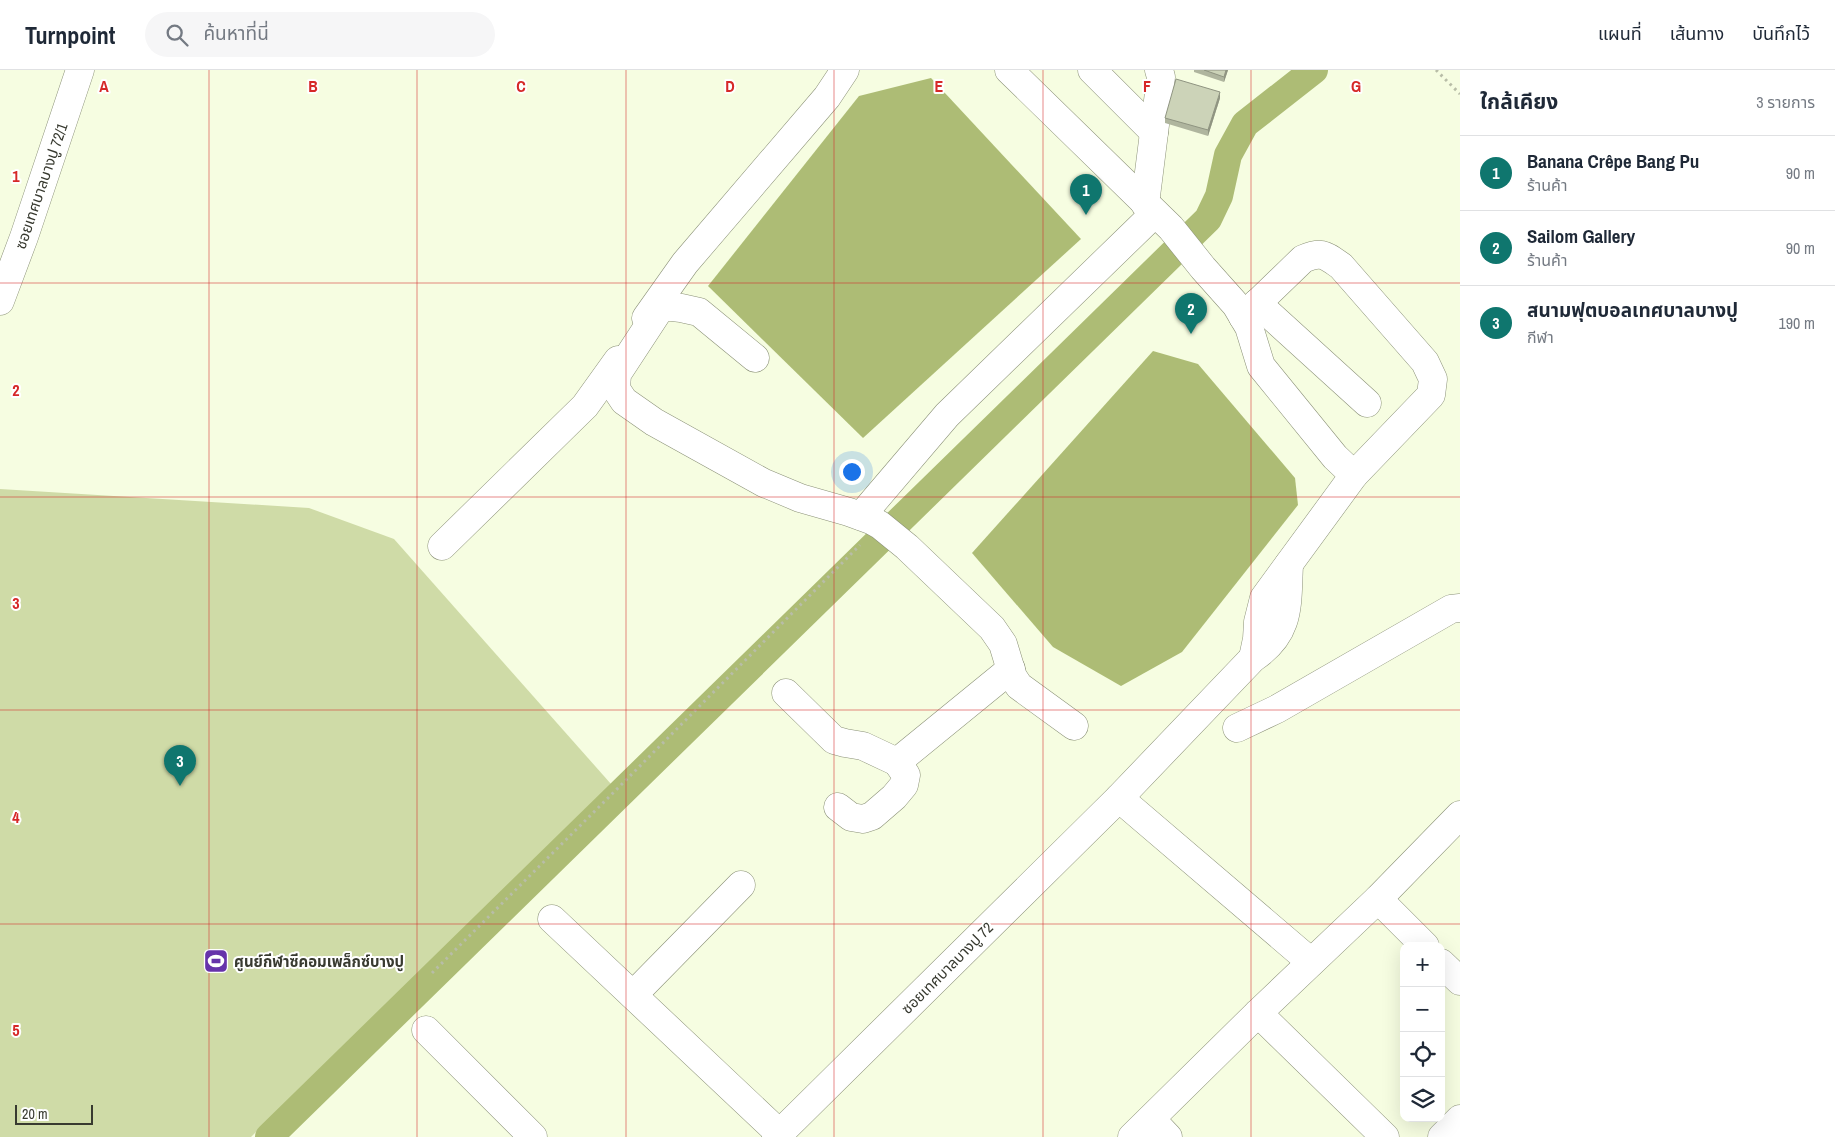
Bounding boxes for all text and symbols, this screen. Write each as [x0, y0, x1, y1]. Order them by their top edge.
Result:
search box [145, 12, 495, 57]
text: Turnpoint [25, 19, 115, 51]
text: ค้นหาที่นี่ [203, 20, 269, 46]
icon: search [163, 21, 191, 49]
text: แผนที่ [1598, 21, 1642, 46]
text: เส้นทาง [1670, 21, 1724, 46]
text: บันทึกไว้ [1752, 21, 1810, 46]
text: A [99, 75, 109, 97]
text: B [308, 75, 318, 97]
text: C [516, 75, 526, 97]
text: D [725, 75, 735, 97]
text: E [935, 75, 944, 97]
text: F [1143, 75, 1151, 97]
text: G [1351, 75, 1361, 97]
text: ใกล้เคียง [1480, 87, 1558, 116]
text: 3 รายการ [1756, 91, 1815, 113]
street label: ซอยเทศบาลบางปู 72/1 [11, 121, 71, 251]
text: Banana Crêpe Bang Pu [1527, 148, 1699, 174]
text: 1 [1492, 162, 1500, 184]
text: 90 m [1786, 162, 1815, 184]
pin: 1 [1070, 174, 1102, 215]
text: ร้านค้า [1527, 174, 1567, 196]
text: Sailom Gallery [1527, 223, 1635, 249]
text: 2 [1492, 237, 1500, 259]
text: 90 m [1786, 237, 1815, 259]
text: ร้านค้า [1527, 249, 1567, 271]
pin: 2 [1175, 293, 1207, 334]
text: สนามฟุตบอลเทศบาลบางปู [1527, 297, 1738, 323]
text: 3 [1492, 312, 1500, 334]
text: 190 m [1779, 312, 1815, 334]
text: กีฬา [1527, 326, 1554, 348]
text: 2 [12, 379, 20, 401]
your location [839, 459, 865, 485]
text: 3 [12, 592, 20, 614]
pin: 3 [164, 745, 196, 786]
text: 4 [12, 806, 20, 828]
street label: ซอยเทศบาลบางปู 72 [896, 917, 998, 1019]
map controls [1400, 942, 1445, 1122]
button: + [1400, 942, 1445, 987]
sports icon: ศูนย์กีฬาซีคอมเพล็กซ์บางปู [203, 948, 229, 974]
place label: ศูนย์กีฬาซีคอมเพล็กซ์บางปู [234, 951, 404, 972]
button: − [1400, 987, 1445, 1032]
text: 5 [12, 1019, 20, 1041]
button: locate [1400, 1032, 1445, 1077]
button: layers [1400, 1077, 1445, 1122]
scale bar [15, 1102, 92, 1125]
text: 20 m [22, 1105, 48, 1123]

